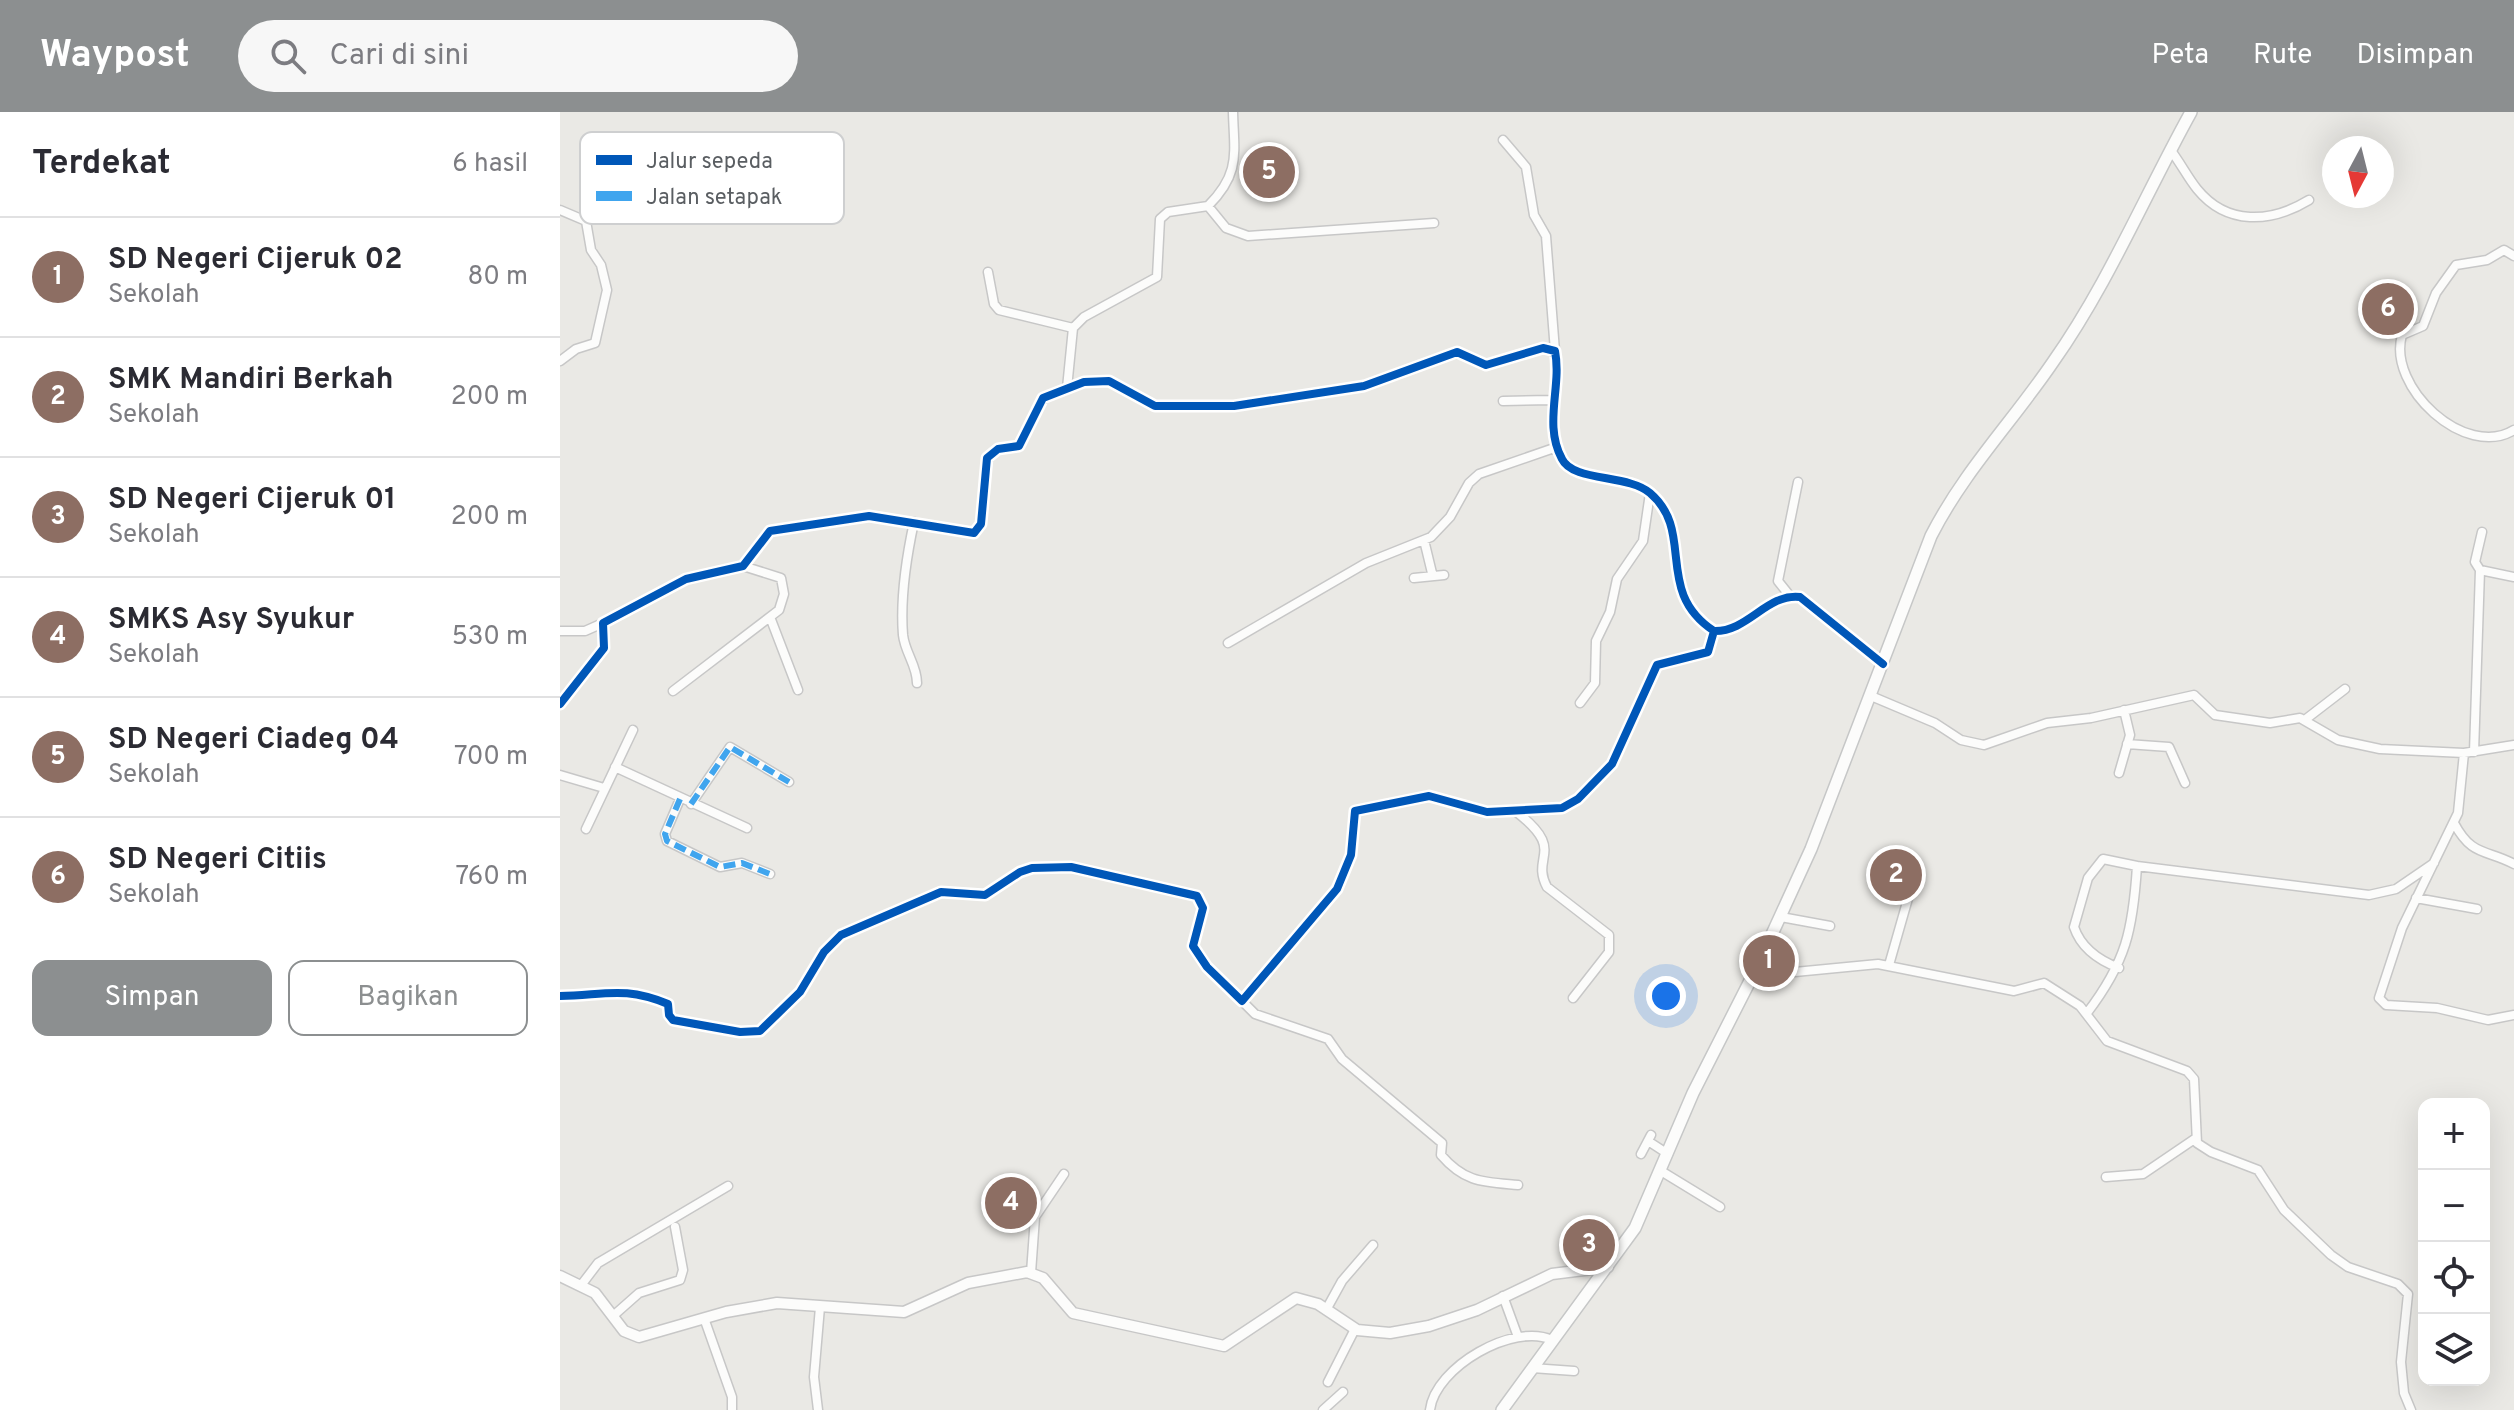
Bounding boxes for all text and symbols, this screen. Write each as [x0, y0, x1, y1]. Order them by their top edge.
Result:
search box [238, 20, 798, 92]
text: Waypost [40, 32, 190, 81]
icon: search [266, 34, 310, 78]
text: Cari di sini [330, 38, 469, 75]
text: Peta [2152, 38, 2209, 74]
text: Rute [2253, 38, 2312, 74]
text: Disimpan [2356, 38, 2474, 74]
legend [580, 132, 844, 224]
north arrow [2322, 136, 2394, 208]
pin: 5 [1243, 142, 1295, 202]
text: Terdekat [32, 143, 171, 186]
text: 6 hasil [452, 148, 528, 181]
text: Jalur sepeda [646, 149, 773, 176]
text: Jalan setapak [646, 185, 782, 212]
text: SD Negeri Cijeruk 02 [108, 242, 403, 279]
text: 1 [53, 261, 63, 294]
text: 80 m [468, 261, 528, 294]
text: Sekolah [108, 279, 200, 312]
pin: 6 [2362, 279, 2414, 339]
text: SMK Mandiri Berkah [108, 362, 394, 399]
text: 2 [50, 381, 66, 414]
text: 200 m [451, 381, 528, 414]
text: Sekolah [108, 399, 200, 432]
text: SD Negeri Cijeruk 01 [108, 482, 396, 519]
text: 3 [50, 501, 66, 534]
text: 200 m [451, 501, 528, 534]
text: Sekolah [108, 519, 200, 552]
text: SMKS Asy Syukur [108, 602, 354, 639]
text: 4 [50, 621, 66, 654]
text: 530 m [452, 621, 528, 654]
text: Sekolah [108, 639, 200, 672]
text: SD Negeri Ciadeg 04 [108, 722, 399, 759]
text: 5 [50, 741, 66, 774]
text: 700 m [454, 741, 528, 774]
text: Sekolah [108, 759, 200, 792]
text: SD Negeri Citiis [108, 842, 327, 879]
pin: 2 [1870, 845, 1922, 905]
text: 6 [50, 861, 66, 894]
text: 760 m [455, 861, 528, 894]
text: Sekolah [108, 879, 200, 912]
pin: 1 [1743, 931, 1795, 991]
button: Simpan [32, 960, 272, 1036]
button: Bagikan [288, 960, 528, 1036]
your location [1646, 976, 1686, 1016]
map controls [2418, 1098, 2490, 1386]
button: + [2418, 1098, 2490, 1170]
button: − [2418, 1170, 2490, 1242]
pin: 4 [985, 1173, 1037, 1233]
pin: 3 [1563, 1215, 1615, 1275]
button: locate [2418, 1242, 2490, 1314]
button: layers [2418, 1314, 2490, 1386]

